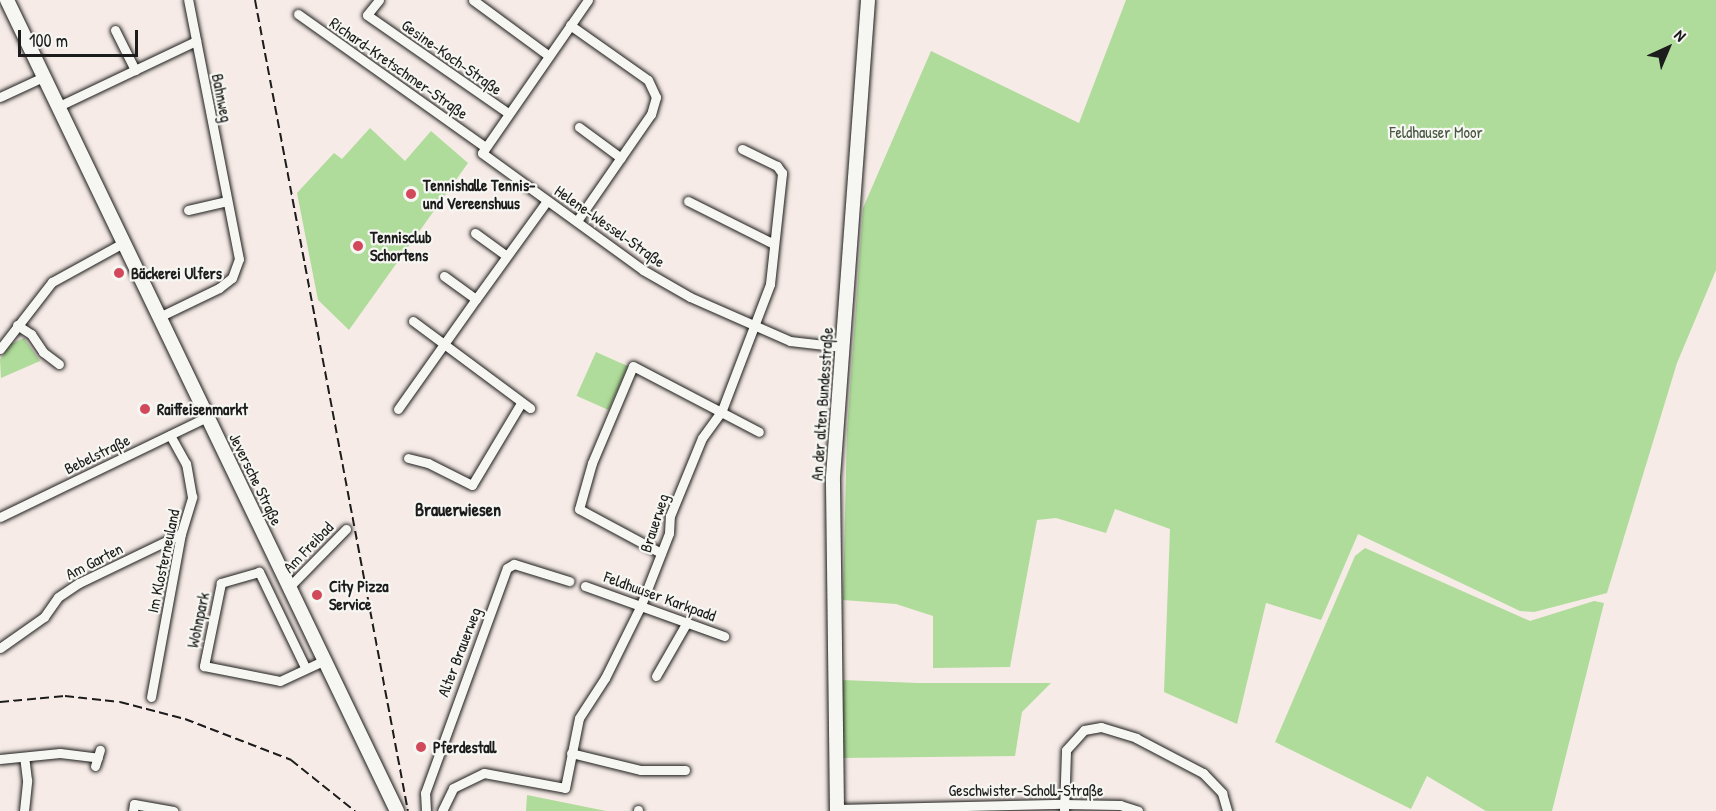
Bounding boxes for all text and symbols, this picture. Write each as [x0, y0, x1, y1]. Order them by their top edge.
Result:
street label: Richard-Kretschmer-Straße [326, 13, 472, 123]
street label: Gesine-Koch-Straße [398, 15, 506, 99]
scale bar [21, 18, 141, 56]
north arrow [1638, 18, 1698, 78]
text: N [1670, 24, 1691, 46]
text: 100 m [29, 28, 68, 53]
street label: Bahnweg [208, 72, 236, 124]
park label: Feldhauser Moor [1389, 122, 1483, 142]
place label: Tennishalle Tennis- und Vereenshuus [423, 175, 536, 213]
street label: Helene-Wessel-Straße [551, 181, 669, 271]
marker: Tennishalle Tennis- und Vereenshuus [404, 187, 418, 201]
place label: Tennisclub Schortens [370, 227, 432, 265]
marker: Tennisclub Schortens [351, 239, 365, 253]
place label: Bäckerei Ulfers [131, 263, 222, 283]
marker: Bäckerei Ulfers [112, 266, 126, 280]
street label: An der alten Bundesstraße [807, 327, 837, 481]
place label: Raiffeisenmarkt [157, 399, 248, 419]
marker: Raiffeisenmarkt [138, 402, 152, 416]
street label: Bebelstraße [61, 430, 133, 478]
street label: Jeversche Straße [225, 430, 287, 528]
street label: Brauerweg [636, 491, 672, 555]
district label: Brauerwiesen [415, 499, 501, 521]
street label: Im Klosterneuland [143, 507, 183, 615]
street label: Am Freibad [279, 517, 337, 577]
street label: Am Garten [62, 538, 126, 584]
street label: Feldhuuser Karkpadd [601, 567, 719, 625]
place label: City Pizza Service [329, 576, 389, 614]
marker: City Pizza Service [310, 588, 324, 602]
street label: Wohnpark [183, 591, 213, 649]
street label: Alter Brauerweg [433, 605, 485, 699]
place label: Pferdestall [433, 737, 496, 757]
marker: Pferdestall [414, 740, 428, 754]
street label: Geschwister-Scholl-Straße [949, 780, 1103, 800]

